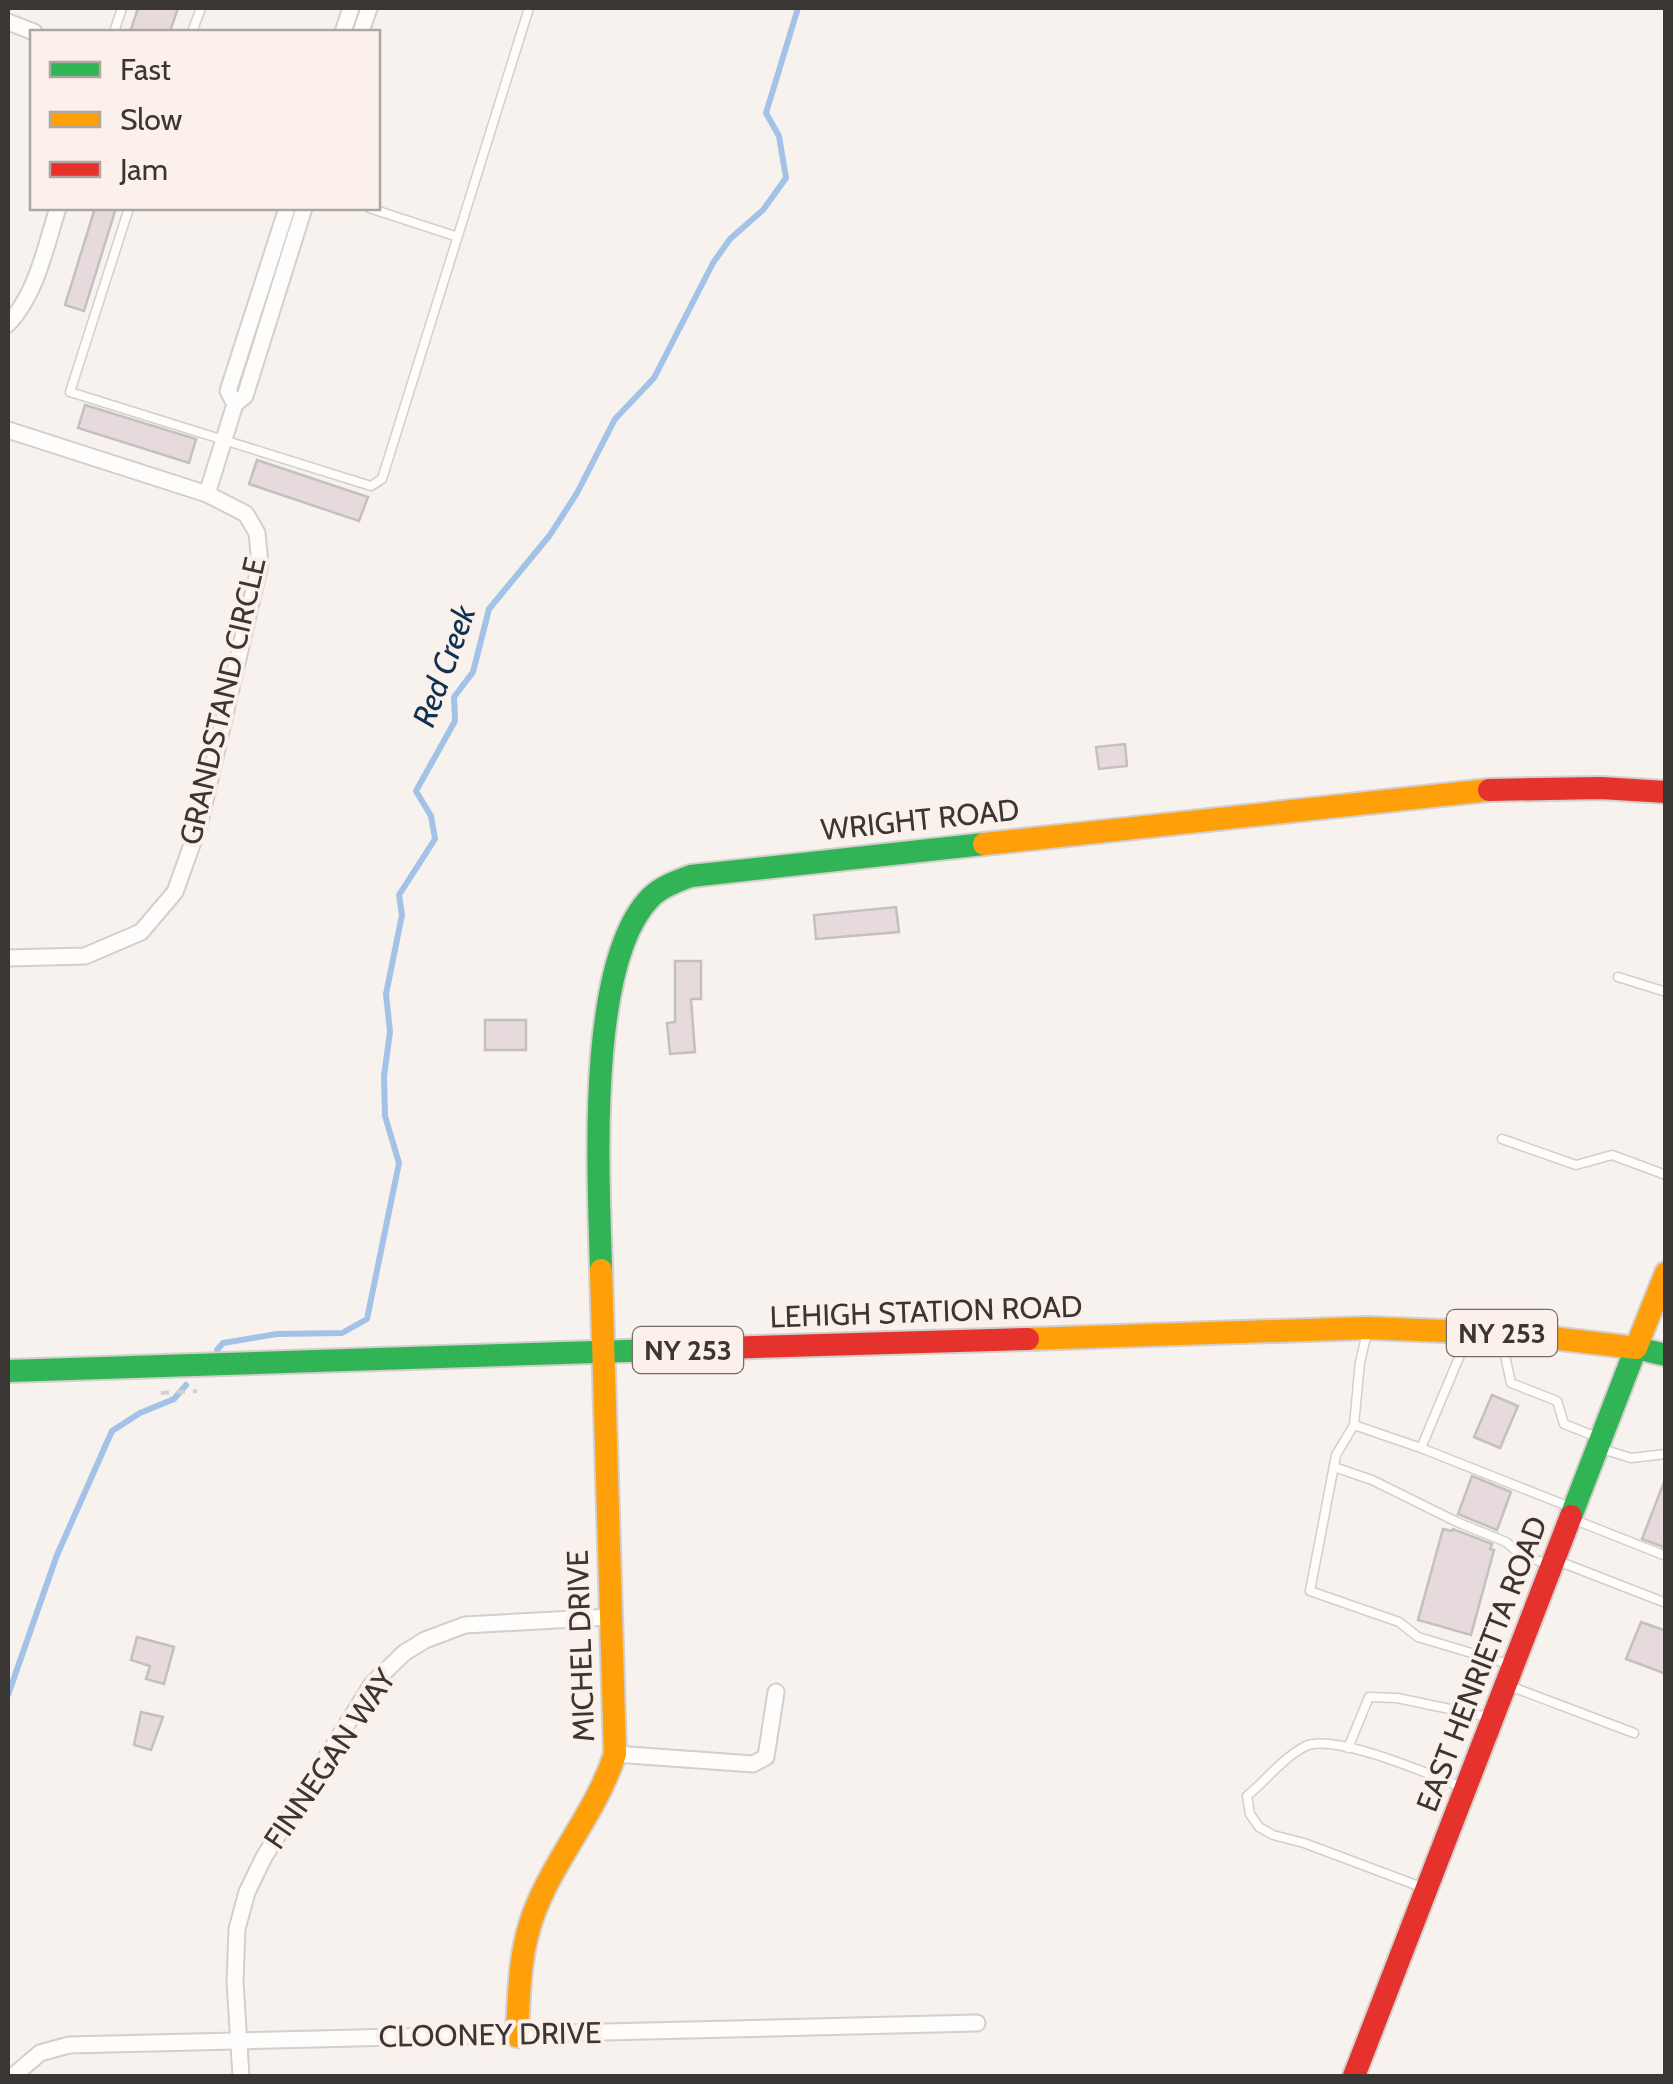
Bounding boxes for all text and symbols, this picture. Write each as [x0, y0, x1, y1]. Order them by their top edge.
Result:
legend [30, 30, 380, 210]
text: Fast [120, 51, 171, 88]
text: Slow [120, 101, 183, 138]
text: Jam [119, 151, 168, 188]
street label: GRANDSTAND CIRCLE [171, 553, 274, 848]
water label: Red Creek [404, 599, 484, 732]
street label: WRIGHT ROAD [819, 791, 1021, 848]
street label: LEHIGH STATION ROAD [769, 1288, 1083, 1335]
road number: NY 253 [1447, 1310, 1557, 1356]
road number: NY 253 [633, 1327, 743, 1373]
street label: EAST HENRIETTA ROAD [1408, 1511, 1555, 1817]
street label: MICHEL DRIVE [559, 1549, 602, 1743]
street label: FINNEGAN WAY [256, 1661, 404, 1856]
street label: CLOONEY DRIVE [378, 2014, 602, 2055]

